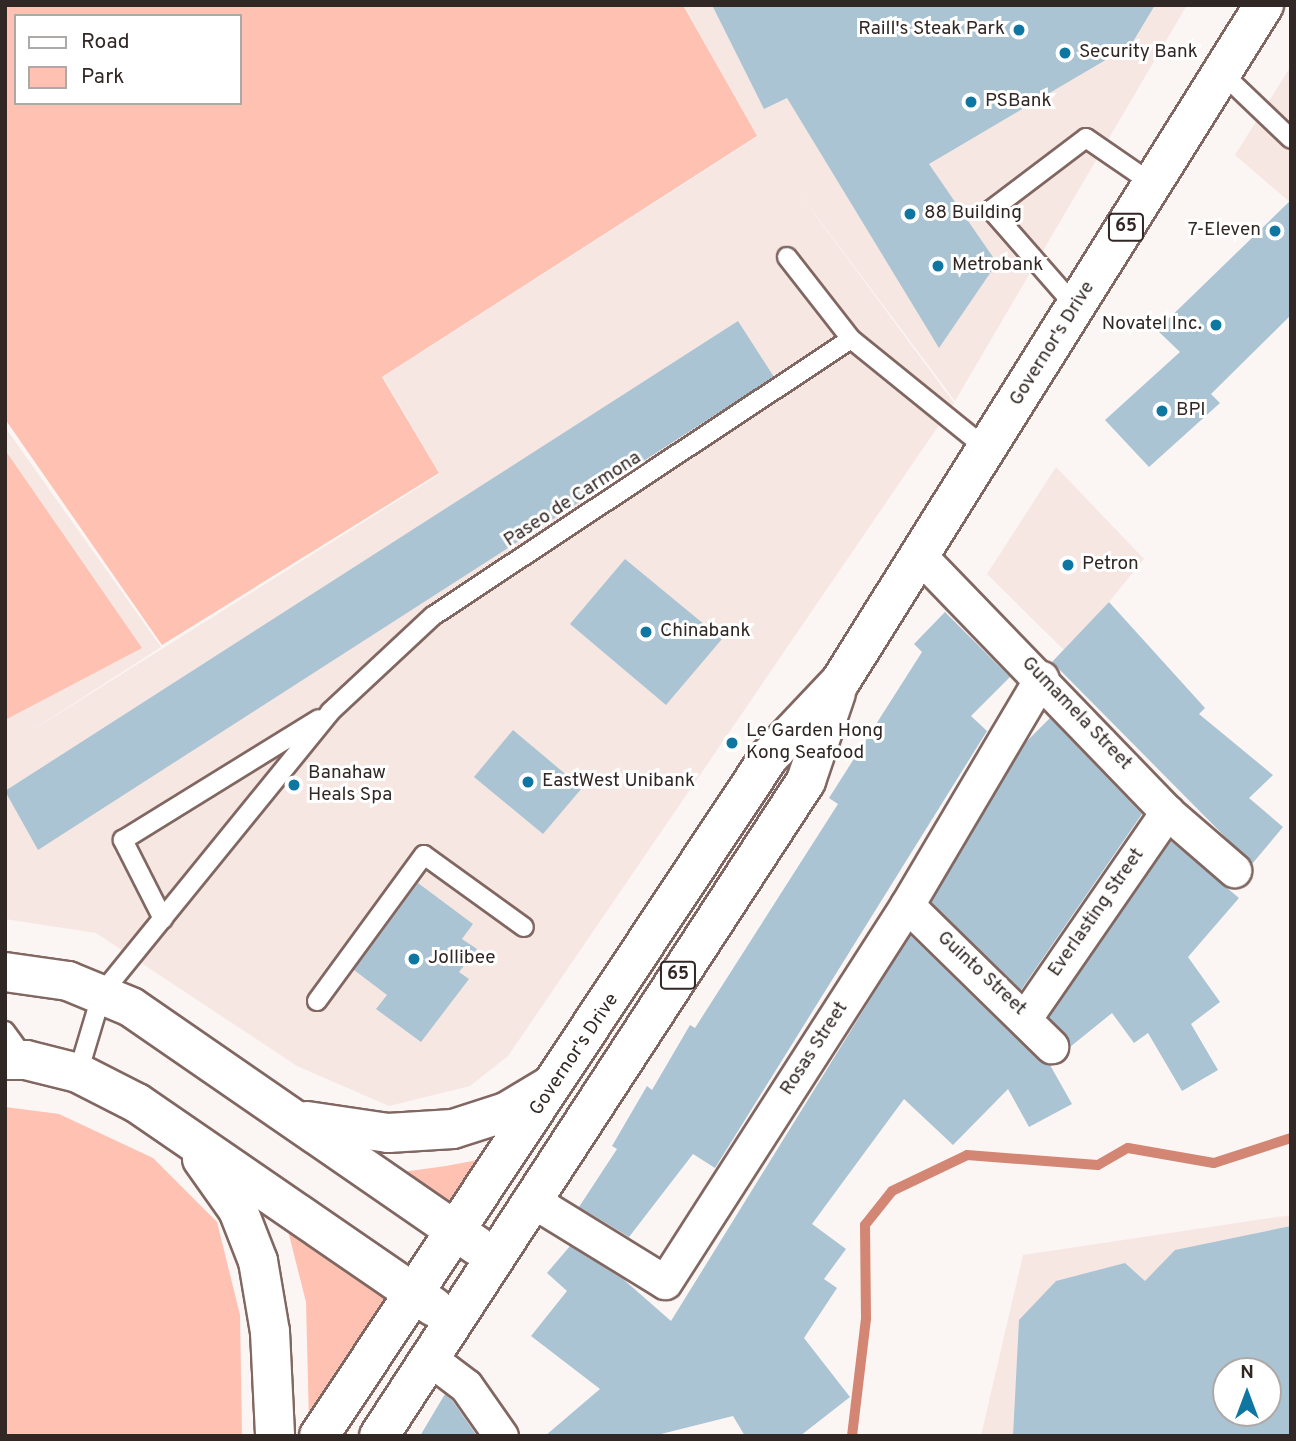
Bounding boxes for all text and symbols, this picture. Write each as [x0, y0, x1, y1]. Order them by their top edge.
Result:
legend [14, 14, 242, 105]
place label: Raill's Steak Park [858, 19, 1005, 41]
marker: Raill's Steak Park [1011, 22, 1027, 38]
text: Road [81, 29, 130, 56]
place label: Security Bank [1079, 42, 1198, 64]
marker: Security Bank [1057, 45, 1073, 61]
text: Park [81, 64, 124, 91]
place label: PSBank [985, 91, 1052, 113]
marker: PSBank [963, 94, 979, 110]
place label: 88 Building [924, 203, 1022, 225]
marker: 88 Building [902, 206, 918, 222]
road number: 65 [1107, 212, 1145, 242]
place label: 7-Eleven [1188, 220, 1261, 242]
marker: 7-Eleven [1267, 223, 1283, 239]
place label: Metrobank [952, 255, 1043, 277]
marker: Metrobank [930, 258, 946, 274]
street label: Governor's Drive [1006, 278, 1100, 410]
place label: Novatel Inc. [1102, 314, 1202, 336]
marker: Novatel Inc. [1208, 317, 1224, 333]
place label: BPI [1176, 400, 1206, 422]
marker: BPI [1154, 403, 1170, 419]
street label: Paseo de Carmona [500, 447, 646, 553]
place label: Petron [1082, 554, 1139, 576]
marker: Petron [1060, 557, 1076, 573]
place label: Chinabank [660, 621, 751, 643]
marker: Chinabank [638, 624, 654, 640]
street label: Gumamela Street [1016, 653, 1136, 775]
place label: Le Garden Hong Kong Seafood [746, 721, 883, 765]
marker: Le Garden Hong Kong Seafood [724, 735, 740, 751]
place label: Banahaw Heals Spa [308, 763, 392, 807]
place label: EastWest Unibank [542, 771, 695, 793]
marker: EastWest Unibank [520, 774, 536, 790]
marker: Banahaw Heals Spa [286, 777, 302, 793]
street label: Everlasting Street [1044, 844, 1150, 982]
street label: Guinto Street [932, 927, 1030, 1021]
place label: Jollibee [428, 948, 496, 970]
marker: Jollibee [406, 951, 422, 967]
road number: 65 [659, 960, 697, 990]
street label: Governor's Drive [526, 990, 624, 1120]
street label: Rosas Street [776, 998, 854, 1100]
north arrow [1212, 1357, 1282, 1427]
text: N [1240, 1361, 1254, 1385]

